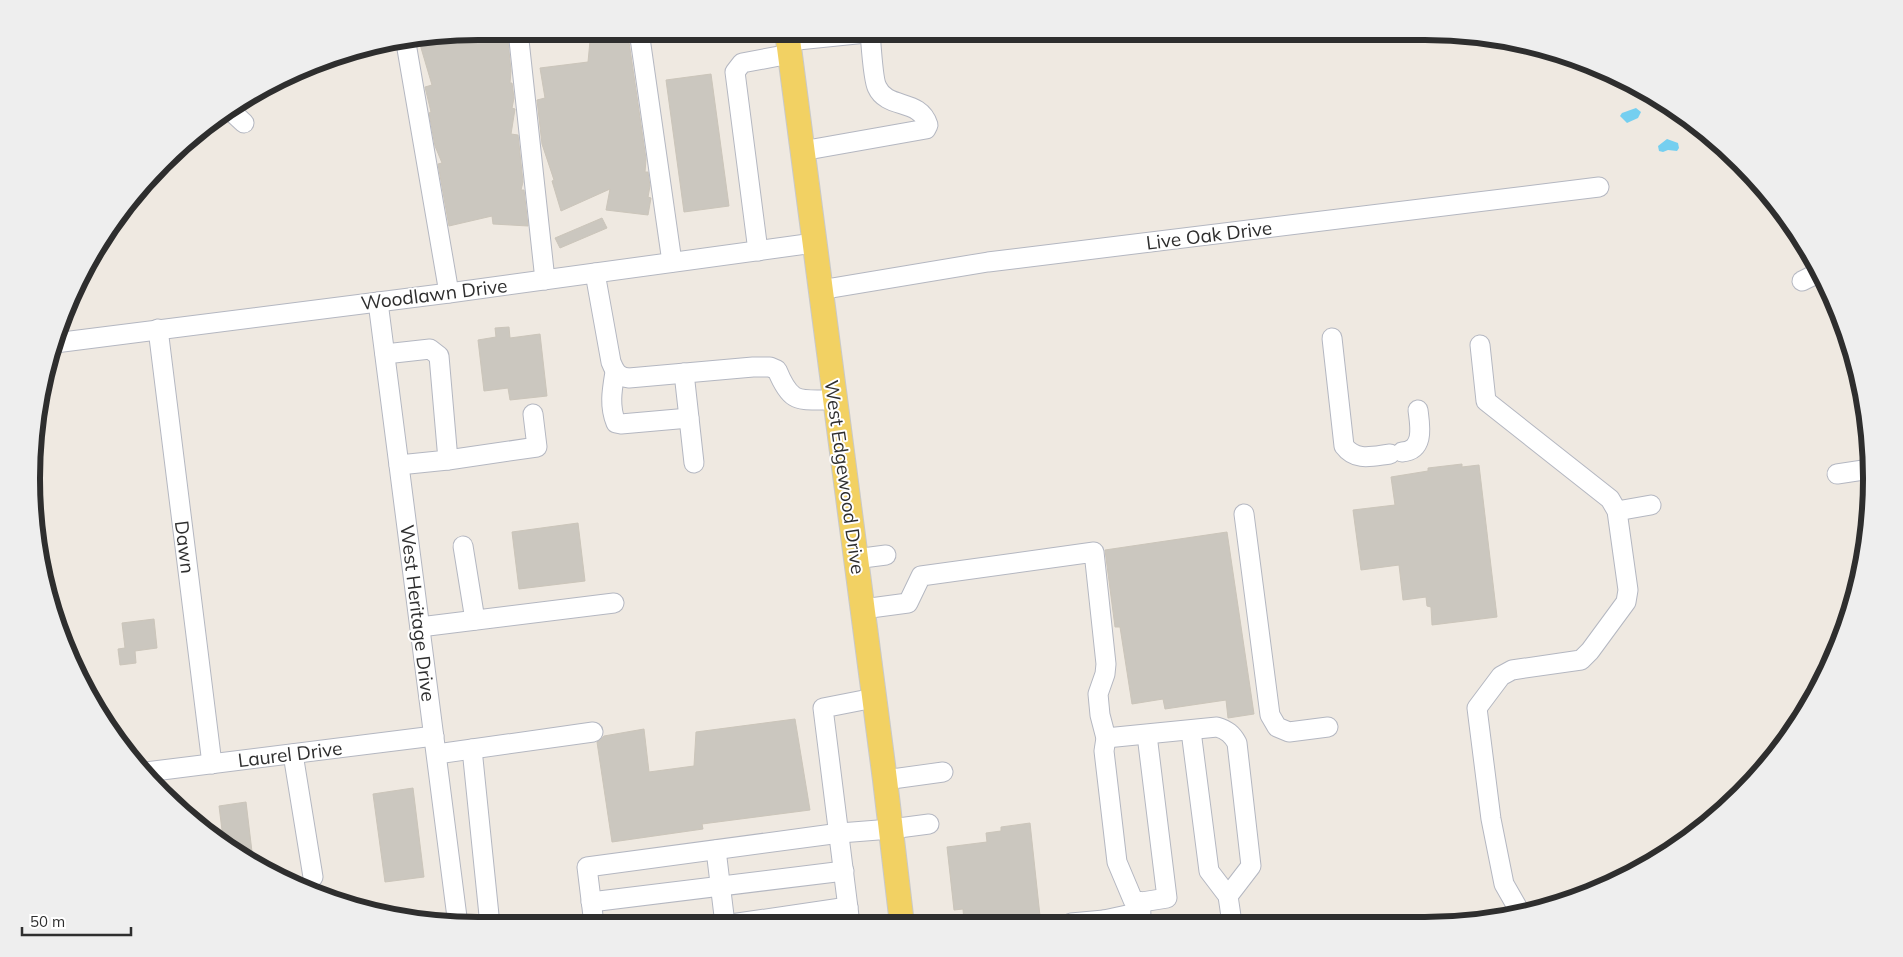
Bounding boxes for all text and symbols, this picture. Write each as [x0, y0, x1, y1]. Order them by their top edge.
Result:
street label: Live Oak Drive [1145, 215, 1273, 255]
street label: Woodlawn Drive [359, 273, 509, 315]
street label: West Edgewood Drive [819, 378, 871, 576]
street label: Dawn [170, 519, 200, 575]
street label: West Heritage Drive [395, 523, 441, 703]
street label: Laurel Drive [236, 736, 344, 772]
scale bar [22, 904, 131, 936]
text: 50 m [30, 912, 65, 931]

